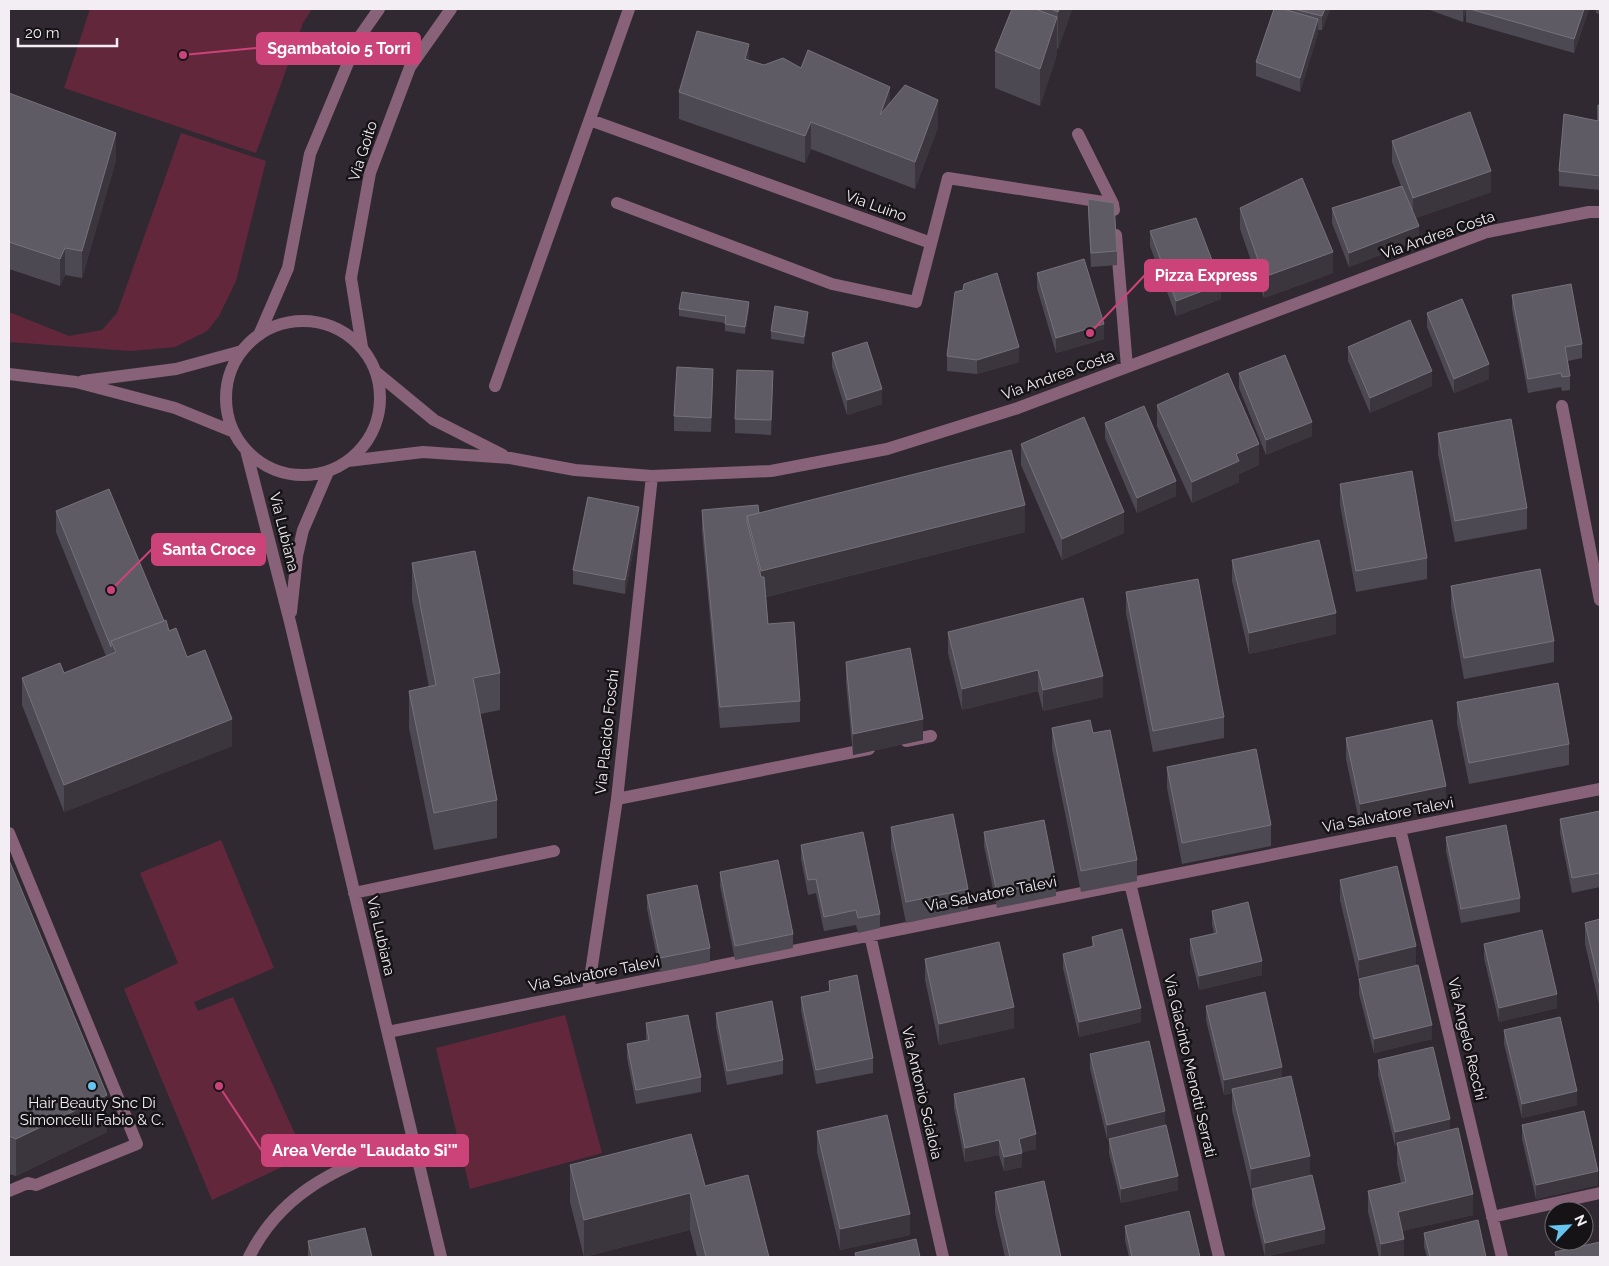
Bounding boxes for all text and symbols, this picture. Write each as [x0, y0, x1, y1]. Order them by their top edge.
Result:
scale bar [18, 15, 116, 47]
text: 20 m [25, 24, 60, 42]
callout: Sgambatoio 5 Torri [257, 33, 420, 64]
text: Sgambatoio 5 Torri [267, 39, 411, 58]
street label: Via Goito [345, 119, 381, 183]
street label: Via Luino [843, 187, 909, 225]
street label: Via Andrea Costa [1379, 207, 1497, 263]
callout: Pizza Express [1145, 260, 1268, 291]
text: Pizza Express [1155, 266, 1257, 285]
street label: Via Andrea Costa [999, 346, 1117, 404]
street label: Via Lubiana [266, 491, 302, 573]
callout: Santa Croce [152, 534, 265, 565]
text: Santa Croce [162, 540, 256, 559]
street label: Via Placido Foschi [591, 669, 623, 795]
street label: Via Salvatore Talevi [1321, 793, 1455, 837]
street label: Via Salvatore Talevi [924, 872, 1058, 916]
street label: Via Lubiana [363, 895, 399, 977]
street label: Via Salvatore Talevi [527, 952, 661, 996]
street label: Via Giacinto Menotti Serrati [1160, 973, 1220, 1159]
street label: Via Angelo Recchi [1444, 976, 1490, 1102]
street label: Via Antonio Scialoia [898, 1025, 946, 1161]
marker: Hair Beauty Snc Di Simoncelli Fabio & C. [86, 1080, 98, 1092]
place label: Hair Beauty Snc Di Simoncelli Fabio & C. [20, 1094, 164, 1129]
callout: Area Verde "Laudato Si'" [262, 1135, 468, 1166]
text: Area Verde "Laudato Si'" [272, 1141, 458, 1160]
north arrow [1544, 1201, 1594, 1251]
text: N [1571, 1212, 1590, 1229]

